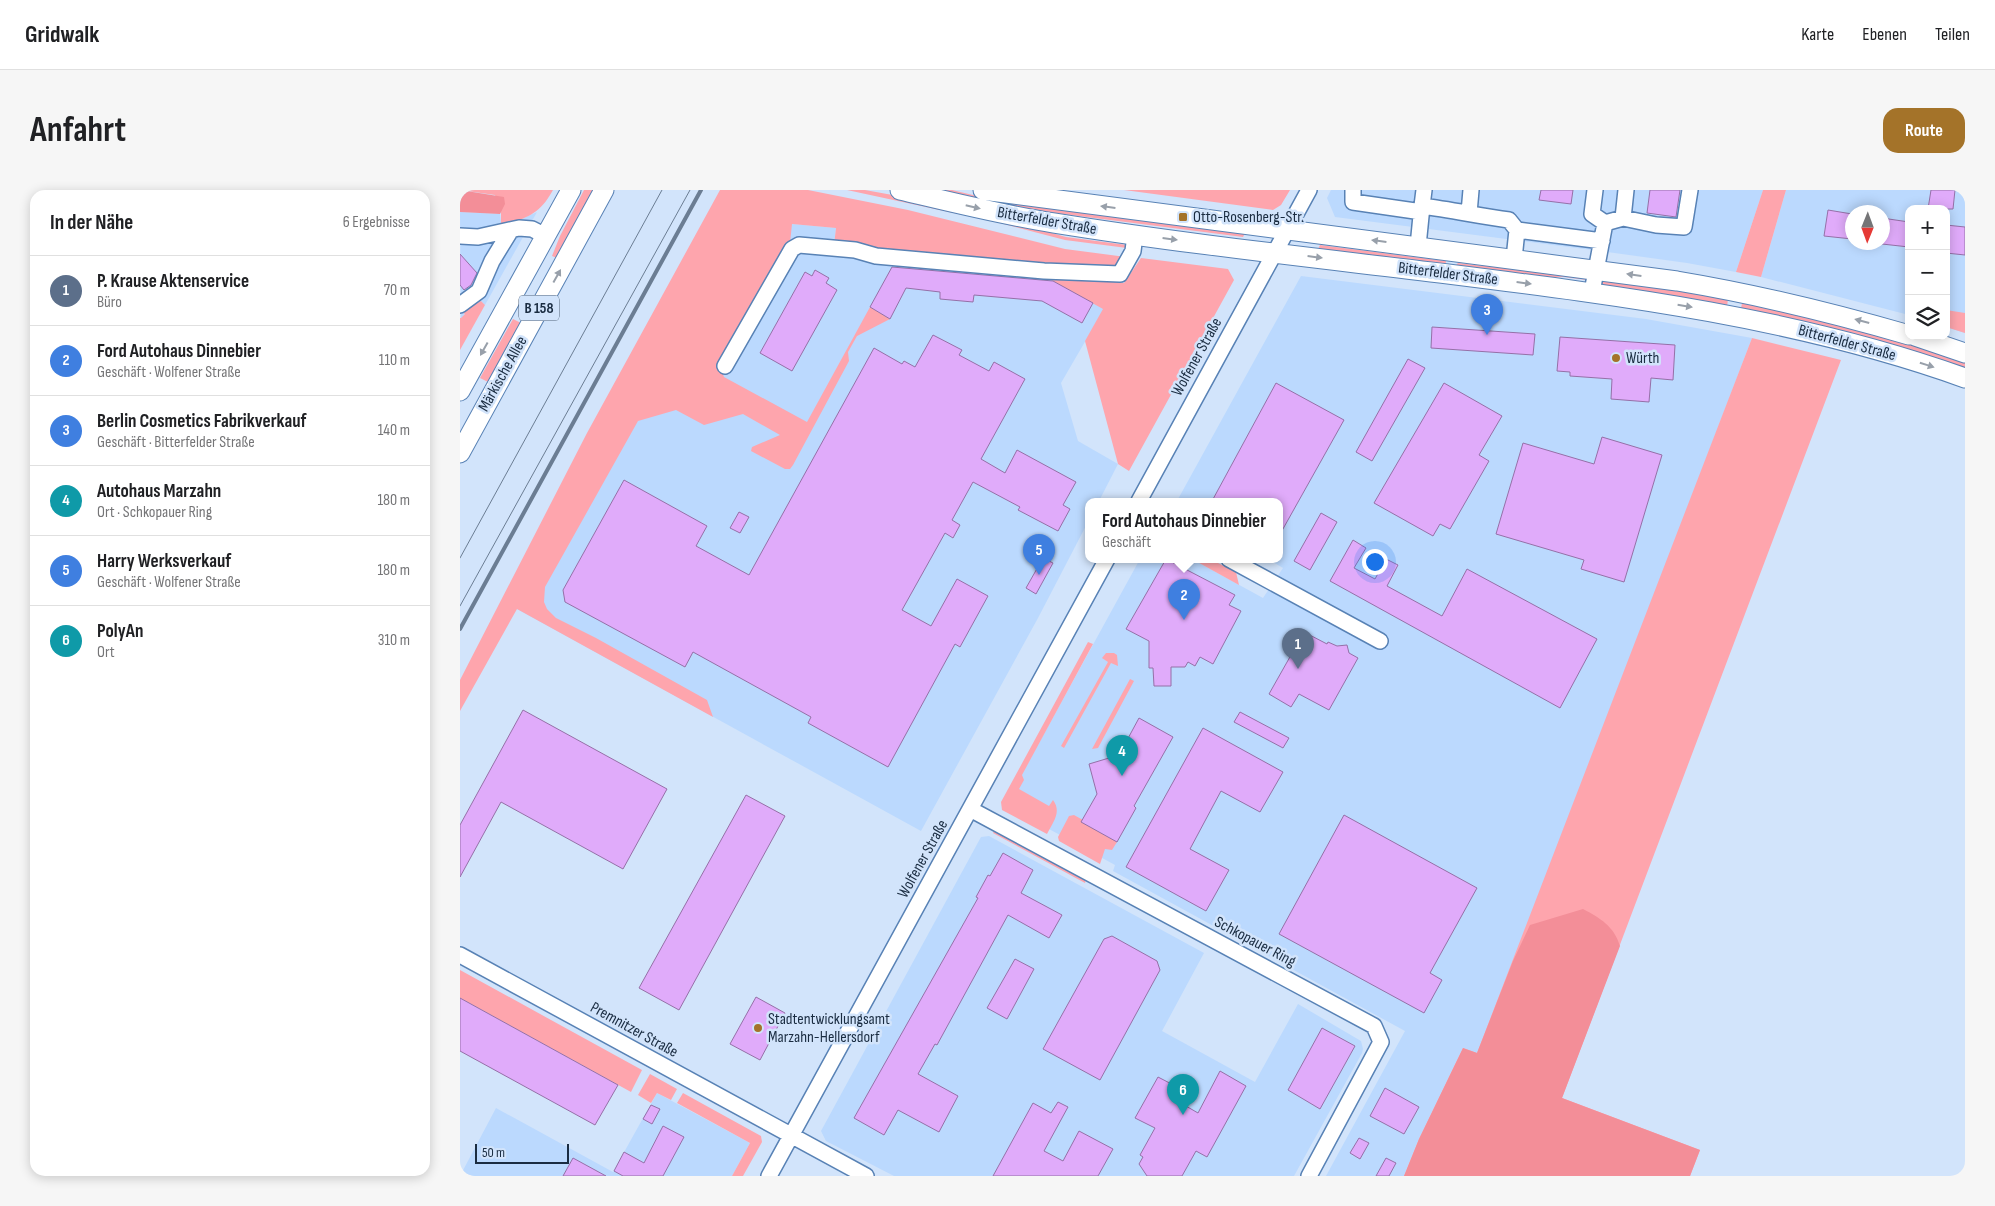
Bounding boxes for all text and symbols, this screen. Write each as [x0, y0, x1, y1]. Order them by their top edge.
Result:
text: Gridwalk [25, 20, 99, 49]
text: Karte [1801, 24, 1834, 45]
text: Ebenen [1862, 24, 1907, 45]
text: Teilen [1935, 24, 1970, 45]
button: Route [1883, 108, 1965, 153]
text: Anfahrt [30, 109, 126, 152]
one-way arrow [966, 203, 981, 211]
street label: Bitterfelder Straße [996, 203, 1098, 239]
one-way arrow [1099, 203, 1115, 211]
north arrow [1845, 205, 1890, 250]
map controls [1905, 205, 1950, 340]
button: + [1905, 205, 1950, 250]
place label: Otto-Rosenberg-Str. [1193, 208, 1304, 227]
text: In der Nähe [50, 210, 133, 235]
marker: Otto-Rosenberg-Str. [1177, 211, 1189, 223]
text: 6 Ergebnisse [343, 213, 410, 232]
one-way arrow [1162, 235, 1178, 243]
one-way arrow [1371, 237, 1387, 245]
button: − [1905, 250, 1950, 295]
one-way arrow [1307, 253, 1323, 261]
street label: Bitterfelder Straße [1397, 258, 1499, 290]
one-way arrow [553, 268, 561, 283]
text: P. Krause Aktenservice [97, 270, 249, 293]
one-way arrow [1626, 271, 1642, 279]
one-way arrow [1516, 280, 1532, 288]
text: 1 [63, 281, 69, 300]
text: 70 m [384, 281, 410, 300]
text: Büro [97, 293, 122, 312]
pin: 3 [1471, 294, 1503, 335]
button: layers [1905, 295, 1950, 340]
road number: B 158 [519, 296, 559, 320]
one-way arrow [1677, 302, 1693, 310]
street label: Wolfener Straße [1168, 315, 1226, 399]
one-way arrow [1854, 317, 1869, 325]
street label: Bitterfelder Straße [1796, 321, 1898, 365]
street label: Märkische Allee [475, 333, 531, 415]
text: Ford Autohaus Dinnebier [97, 340, 261, 363]
one-way arrow [479, 342, 488, 356]
place label: Würth [1626, 349, 1659, 368]
text: 2 [62, 351, 70, 370]
text: 110 m [379, 351, 410, 370]
marker: Würth [1610, 352, 1622, 364]
one-way arrow [1920, 362, 1935, 370]
text: Geschäft · Wolfener Straße [97, 363, 241, 382]
text: Berlin Cosmetics Fabrikverkauf [97, 410, 306, 433]
text: 3 [62, 421, 70, 440]
text: 140 m [378, 421, 410, 440]
text: Geschäft · Bitterfelder Straße [97, 433, 255, 452]
text: Autohaus Marzahn [97, 480, 221, 503]
text: 4 [62, 491, 70, 510]
text: 180 m [377, 491, 410, 510]
popup [1085, 498, 1283, 563]
text: Ort · Schkopauer Ring [97, 503, 212, 522]
text: Ford Autohaus Dinnebier [1102, 510, 1266, 533]
text: Geschäft [1102, 533, 1151, 552]
pin: 5 [1023, 534, 1055, 575]
your location [1362, 549, 1388, 575]
text: Harry Werksverkauf [97, 550, 231, 573]
text: 5 [62, 561, 70, 580]
text: 180 m [377, 561, 410, 580]
text: Geschäft · Wolfener Straße [97, 573, 241, 592]
pin: 2 [1168, 579, 1200, 620]
text: PolyAn [97, 620, 143, 643]
pin: 1 [1282, 628, 1314, 669]
text: 6 [62, 631, 70, 650]
text: 310 m [378, 631, 410, 650]
text: Ort [97, 643, 115, 662]
pin: 4 [1106, 735, 1138, 776]
street label: Wolfener Straße [894, 817, 952, 901]
street label: Schkopauer Ring [1211, 913, 1299, 971]
street label: Premnitzer Straße [587, 998, 681, 1062]
place label: Stadtentwicklungsamt Marzahn-Hellersdorf [768, 1010, 890, 1047]
marker: Stadtentwicklungsamt Marzahn-Hellersdorf [752, 1022, 764, 1034]
pin: 6 [1167, 1074, 1199, 1115]
scale bar [475, 1141, 569, 1164]
text: 50 m [482, 1144, 505, 1161]

